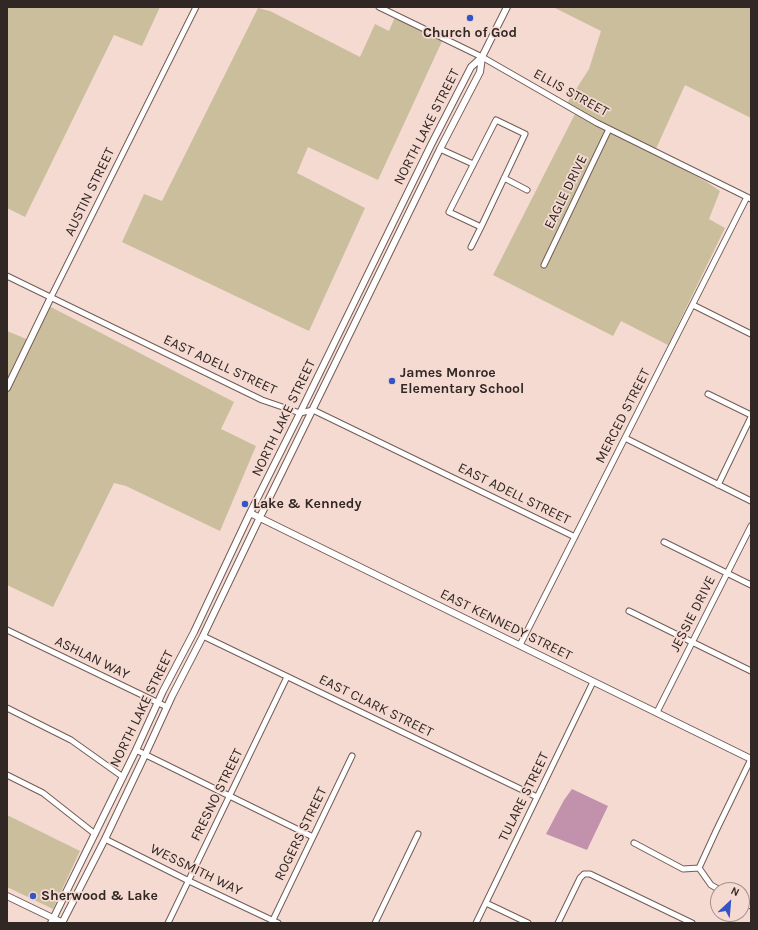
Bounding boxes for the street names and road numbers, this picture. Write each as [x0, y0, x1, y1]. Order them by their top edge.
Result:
street label: ELLIS STREET [530, 65, 612, 121]
street label: NORTH LAKE STREET [390, 66, 464, 188]
street label: AUSTIN STREET [61, 145, 119, 239]
street label: EAGLE DRIVE [541, 152, 591, 232]
street label: EAST ADELL STREET [161, 331, 279, 399]
street label: NORTH LAKE STREET [248, 357, 320, 479]
street label: MERCED STREET [592, 366, 654, 466]
street label: EAST ADELL STREET [455, 459, 573, 529]
street label: JESSIE DRIVE [667, 573, 719, 655]
street label: EAST KENNEDY STREET [437, 586, 575, 664]
street label: ASHLAN WAY [52, 633, 132, 683]
street label: NORTH LAKE STREET [106, 648, 178, 770]
street label: EAST CLARK STREET [316, 671, 436, 741]
street label: FRESNO STREET [187, 746, 247, 844]
street label: TULARE STREET [495, 750, 553, 844]
street label: ROGERS STREET [271, 785, 331, 883]
street label: WESSMITH WAY [147, 840, 245, 900]

